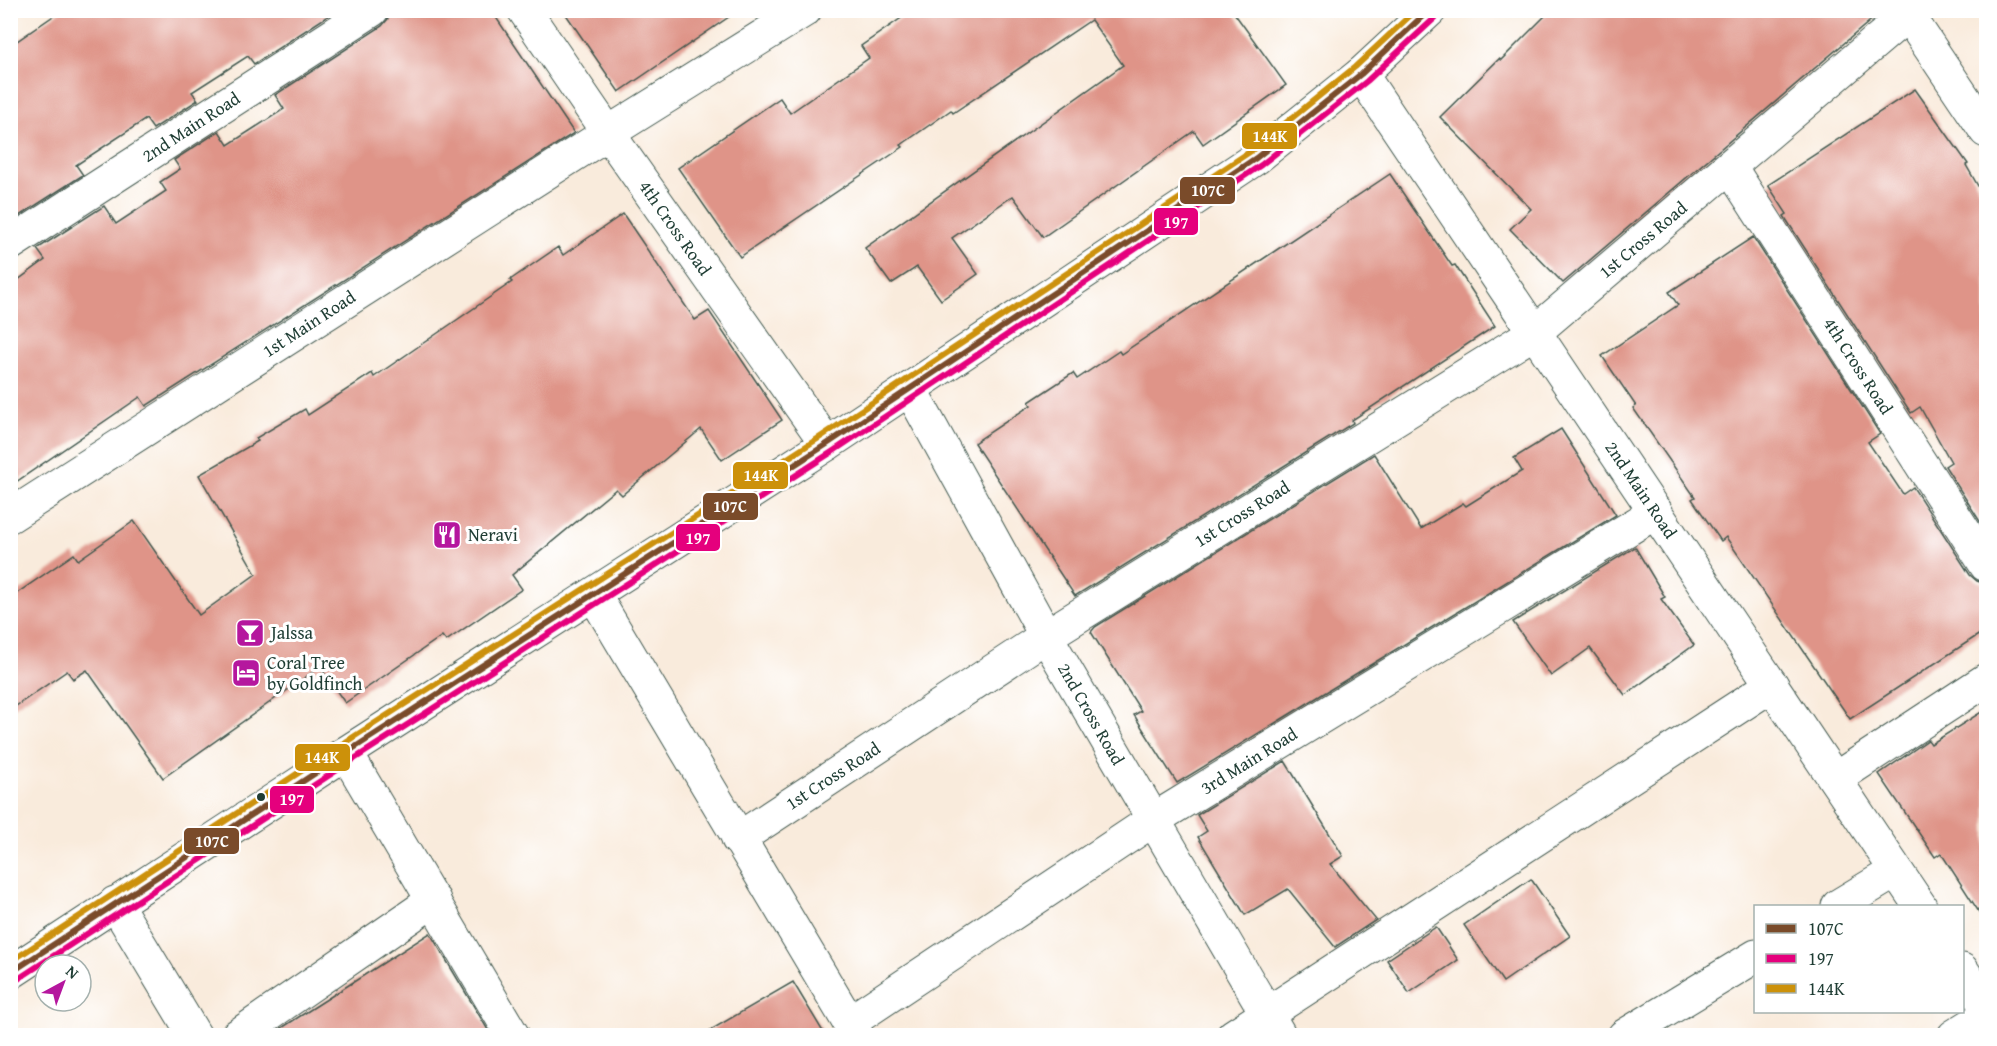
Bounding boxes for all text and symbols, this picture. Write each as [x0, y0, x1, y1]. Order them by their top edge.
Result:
street label: 2nd Main Road [136, 84, 246, 169]
line badge: 144K [1241, 122, 1298, 150]
text: 144K [1253, 124, 1288, 148]
street label: 4th Cross Road [632, 174, 719, 281]
line badge: 107C [1179, 176, 1236, 205]
text: 107C [1191, 178, 1225, 202]
street label: 1st Cross Road [1593, 194, 1693, 285]
line badge: 197 [1153, 207, 1199, 236]
text: 197 [1164, 210, 1188, 234]
street label: 1st Main Road [257, 283, 361, 364]
street label: 4th Cross Road [1817, 312, 1900, 420]
street label: 2nd Main Road [1599, 436, 1684, 544]
line badge: 144K [732, 461, 789, 490]
text: 144K [744, 463, 779, 487]
street label: 1st Cross Road [1189, 473, 1295, 554]
line badge: 107C [702, 492, 759, 521]
text: 107C [713, 494, 747, 518]
restaurant icon: Neravi [431, 519, 463, 551]
place label: Neravi [468, 521, 518, 548]
line badge: 197 [675, 523, 721, 552]
text: 197 [686, 526, 710, 550]
bar icon: Jalssa [234, 617, 266, 649]
place label: Jalssa [269, 619, 314, 646]
place label: Coral Tree by Goldfinch [267, 649, 362, 697]
hotel icon: Coral Tree by Goldfinch [230, 657, 262, 689]
street label: 2nd Cross Road [1051, 657, 1132, 770]
street label: 3rd Main Road [1195, 720, 1303, 801]
street label: 1st Cross Road [780, 735, 886, 816]
line badge: 144K [294, 743, 351, 772]
text: 144K [305, 745, 340, 769]
line badge: 197 [269, 785, 315, 814]
text: 197 [280, 787, 304, 811]
unlabelled marker [255, 791, 267, 803]
line badge: 107C [183, 827, 240, 855]
text: 107C [195, 829, 229, 853]
legend [1754, 905, 1964, 1013]
text: 107C [1808, 915, 1844, 942]
text: 197 [1808, 945, 1834, 972]
north arrow [33, 953, 93, 1013]
text: N [61, 959, 85, 984]
text: 144K [1808, 975, 1845, 1002]

